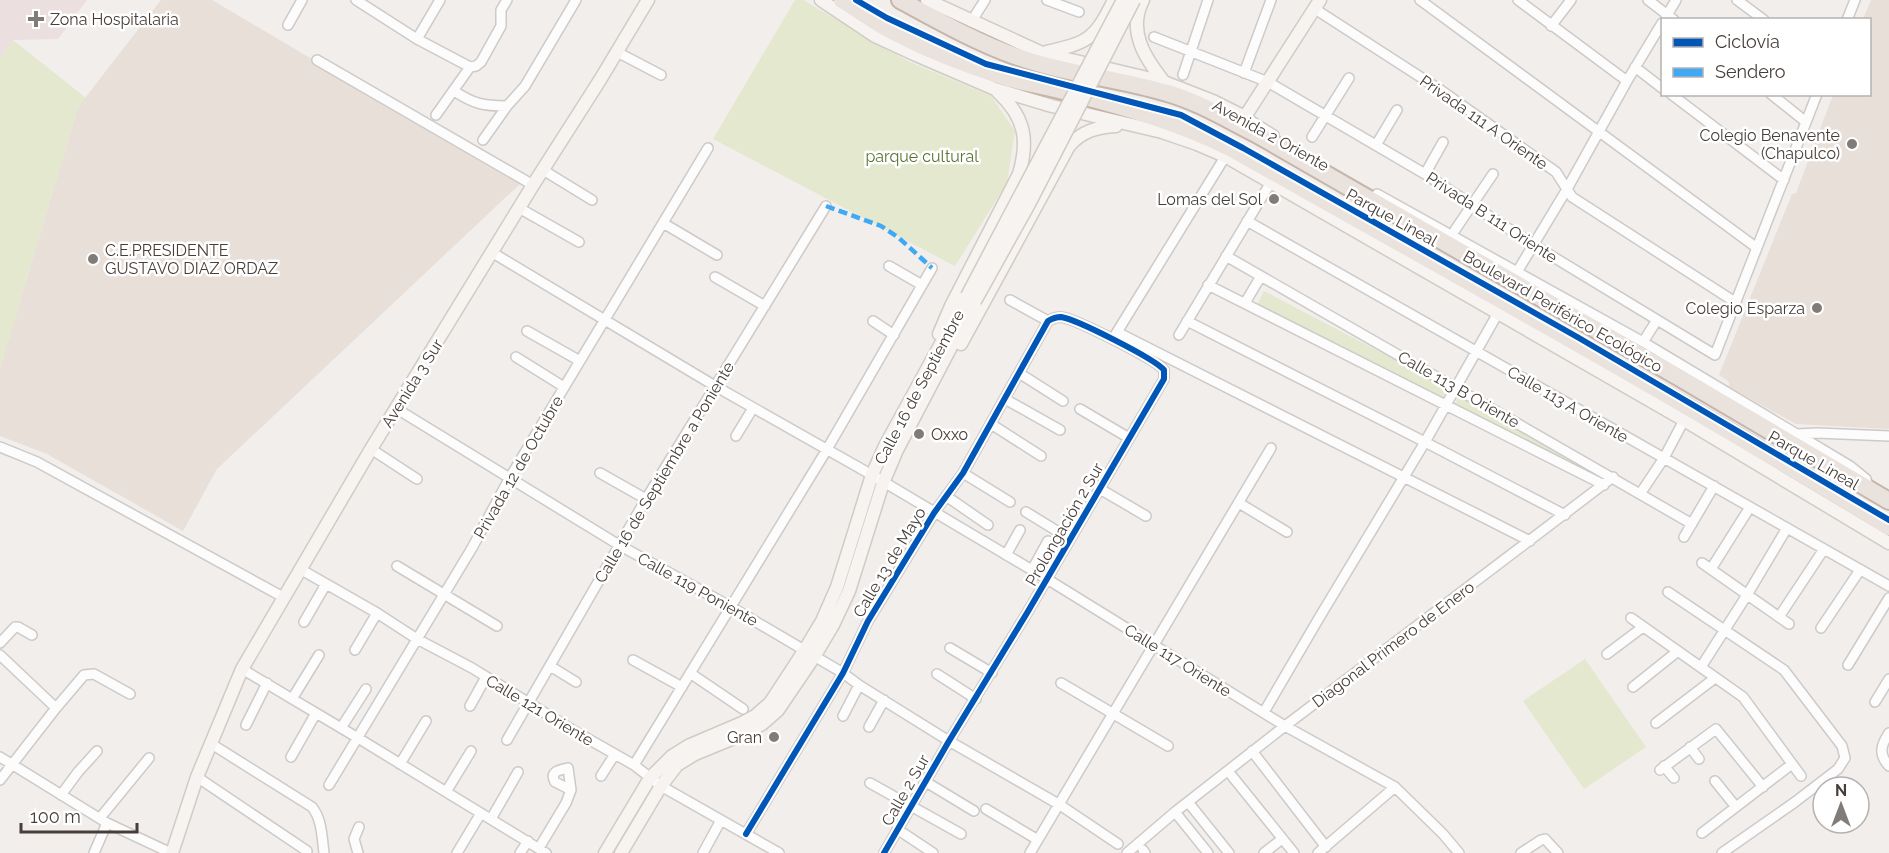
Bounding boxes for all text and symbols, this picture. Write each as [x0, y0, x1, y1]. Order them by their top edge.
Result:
marker: Zona Hospitalaria [27, 10, 45, 28]
place label: Zona Hospitalaria [50, 10, 179, 29]
legend [1661, 18, 1871, 96]
text: Ciclovía [1715, 31, 1780, 52]
text: Sendero [1715, 61, 1786, 82]
street label: Privada 111 A Oriente [1416, 71, 1551, 174]
street label: Avenida 2 Oriente [1209, 96, 1332, 175]
place label: Colegio Benavente (Chapulco) [1699, 126, 1840, 163]
marker: Colegio Benavente (Chapulco) [1845, 137, 1859, 151]
park label: parque cultural [866, 147, 979, 166]
street label: Privada B 111 Oriente [1423, 168, 1561, 267]
street label: Parque Lineal [1343, 185, 1441, 251]
place label: Lomas del Sol [1157, 190, 1263, 209]
marker: Lomas del Sol [1267, 192, 1281, 206]
place label: C.E.PRESIDENTE GUSTAVO DIAZ ORDAZ [105, 241, 278, 278]
street label: Boulevard Periférico Ecológico [1460, 246, 1666, 376]
marker: C.E.PRESIDENTE GUSTAVO DIAZ ORDAZ [86, 252, 100, 266]
place label: Colegio Esparza [1686, 299, 1805, 318]
marker: Colegio Esparza [1810, 301, 1824, 315]
street label: Calle 16 de Septiembre [871, 307, 968, 468]
street label: Avenida 3 Sur [378, 335, 447, 431]
street label: Calle 113 B Oriente [1395, 347, 1523, 432]
street label: Calle 16 de Septiembre a Poniente [591, 358, 738, 586]
street label: Calle 113 A Oriente [1504, 362, 1632, 447]
street label: Privada 12 de Octubre [470, 392, 567, 542]
place label: Oxxo [931, 425, 968, 444]
marker: Oxxo [912, 427, 926, 441]
street label: Parque Lineal [1765, 427, 1863, 494]
street label: Prolongación 2 Sur [1021, 459, 1108, 589]
street label: Calle 13 de Mayo [849, 504, 930, 621]
street label: Calle 119 Poniente [634, 549, 761, 630]
street label: Diagonal Primero de Enero [1309, 577, 1478, 712]
street label: Calle 117 Oriente [1121, 620, 1235, 701]
street label: Calle 121 Oriente [482, 671, 597, 750]
place label: Gran [727, 728, 762, 747]
marker: Gran [767, 730, 781, 744]
street label: Calle 2 Sur [877, 751, 934, 829]
north arrow [1811, 775, 1871, 835]
text: N [1835, 781, 1847, 800]
scale bar [21, 796, 136, 834]
text: 100 m [30, 806, 81, 827]

